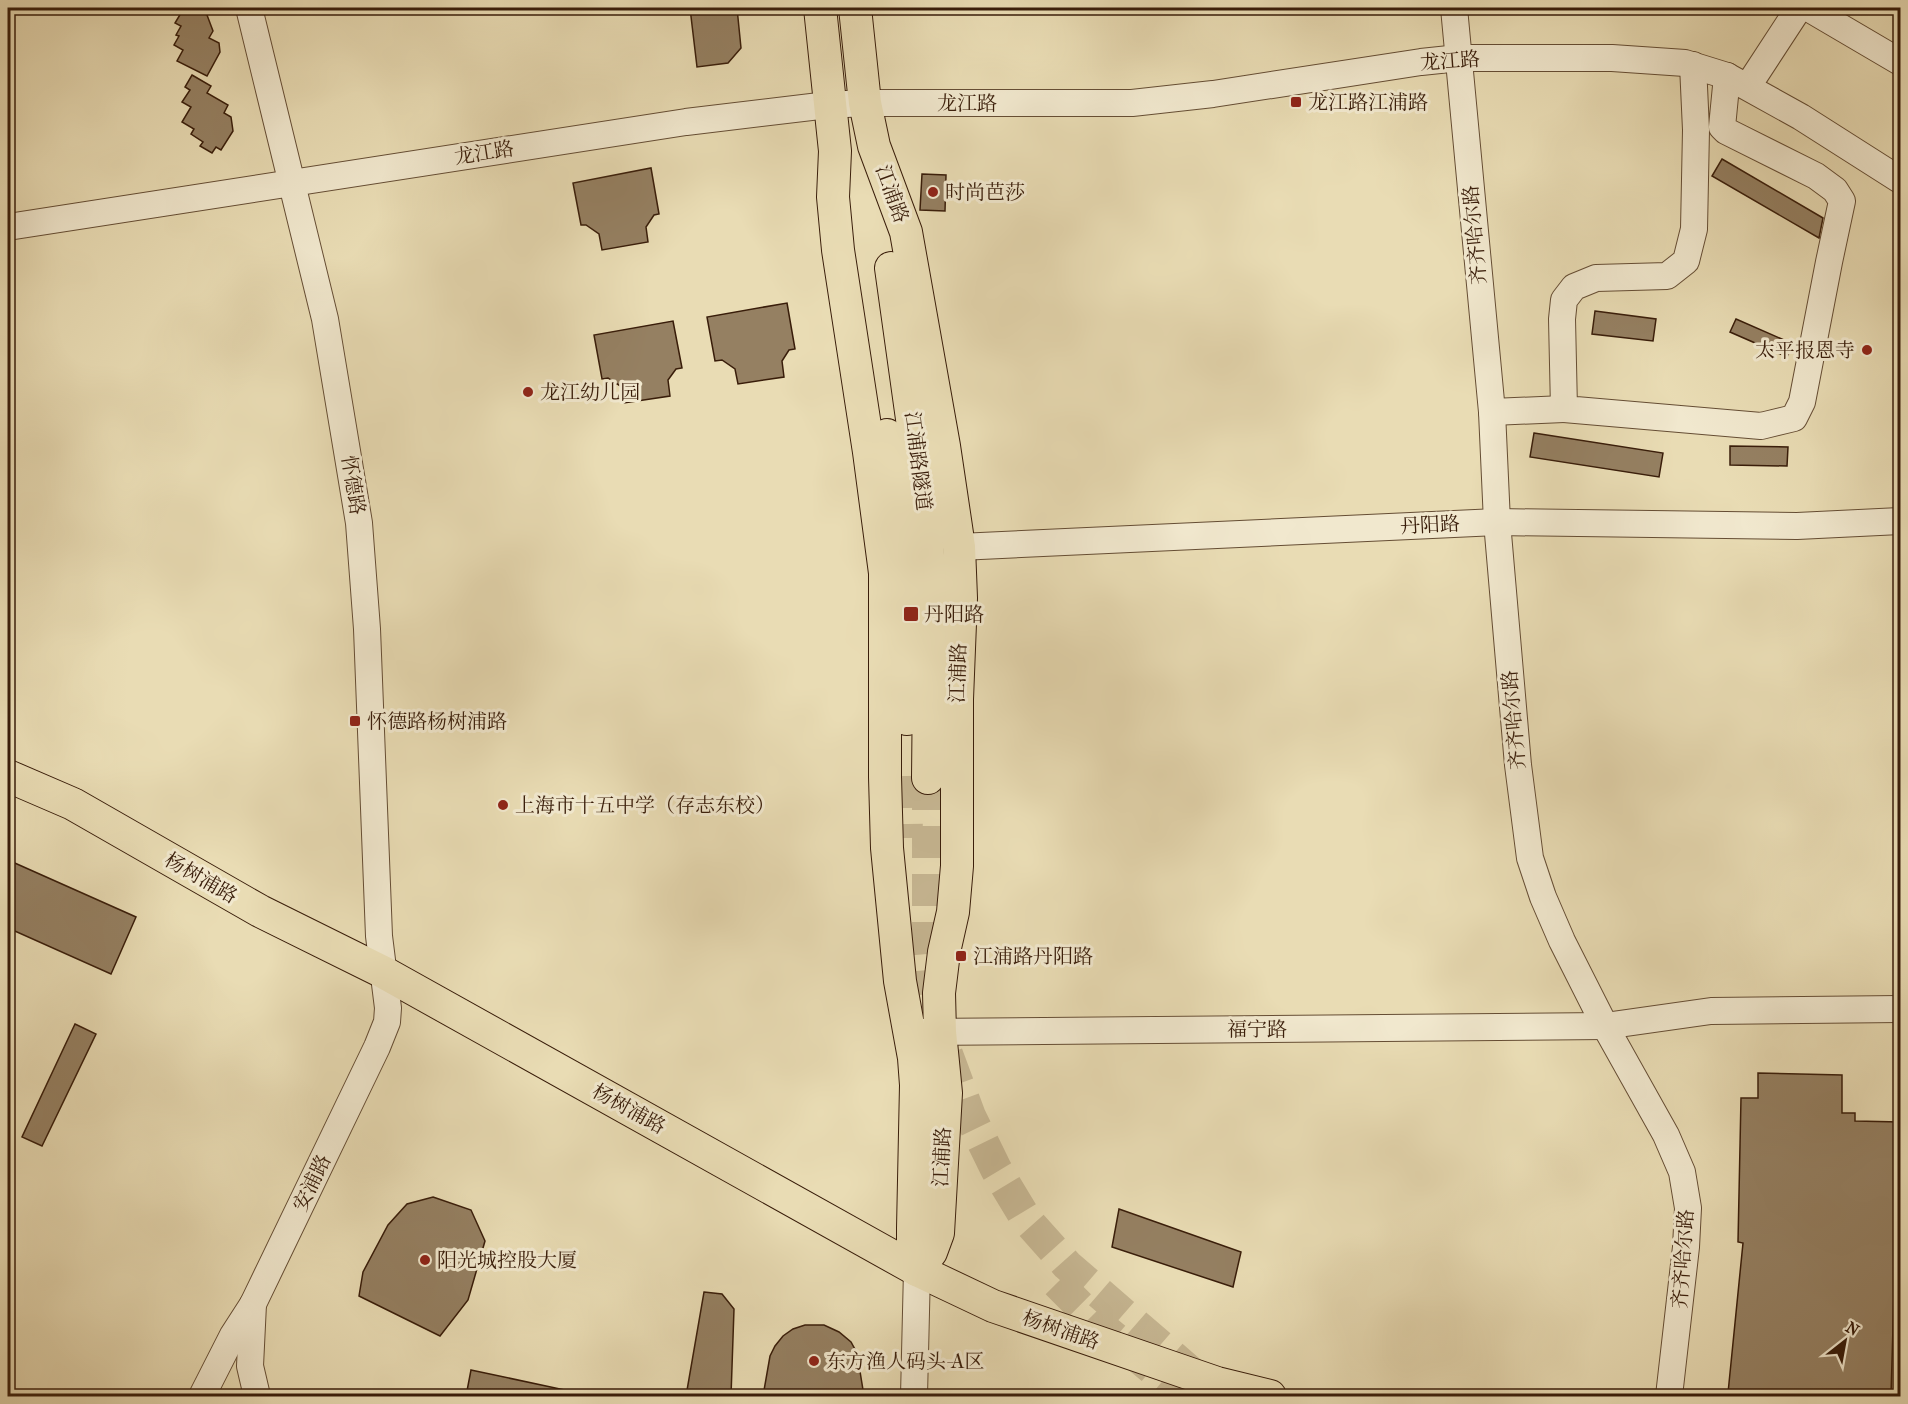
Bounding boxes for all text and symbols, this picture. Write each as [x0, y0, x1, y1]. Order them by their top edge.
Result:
street label: 龙江路 [1419, 47, 1481, 75]
place label: 龙江路江浦路 [1308, 91, 1428, 114]
street label: 龙江路 [937, 92, 997, 115]
marker: 龙江路江浦路 [1289, 95, 1303, 109]
street label: 龙江路 [453, 137, 515, 169]
street label: 江浦路 [871, 162, 913, 226]
place label: 时尚芭莎 [945, 181, 1025, 204]
street label: 齐齐哈尔路 [1459, 184, 1491, 286]
marker: 时尚芭莎 [926, 185, 940, 199]
place label: 太平报恩寺 [1755, 339, 1855, 362]
marker: 太平报恩寺 [1860, 343, 1874, 357]
place label: 龙江幼儿园 [540, 381, 640, 404]
marker: 龙江幼儿园 [521, 385, 535, 399]
street label: 江浦路隧道 [900, 410, 936, 512]
street label: 怀德路 [337, 454, 369, 516]
street label: 丹阳路 [1399, 512, 1461, 538]
place label: 丹阳路 [924, 603, 984, 626]
marker: 丹阳路 [902, 605, 920, 623]
street label: 江浦路 [945, 643, 971, 703]
street label: 齐齐哈尔路 [1498, 669, 1530, 771]
place label: 怀德路杨树浦路 [367, 710, 507, 733]
marker: 怀德路杨树浦路 [348, 714, 362, 728]
place label: 上海市十五中学（存志东校） [515, 794, 775, 817]
marker: 上海市十五中学（存志东校） [496, 798, 510, 812]
street label: 杨树浦路 [161, 848, 241, 908]
place label: 江浦路丹阳路 [973, 945, 1093, 968]
marker: 江浦路丹阳路 [954, 949, 968, 963]
street label: 福宁路 [1227, 1018, 1287, 1041]
street label: 杨树浦路 [588, 1080, 670, 1138]
street label: 江浦路 [929, 1126, 955, 1188]
street label: 安浦路 [289, 1151, 335, 1215]
street label: 齐齐哈尔路 [1668, 1208, 1698, 1310]
place label: 阳光城控股大厦 [437, 1249, 577, 1272]
marker: 阳光城控股大厦 [418, 1253, 432, 1267]
street label: 杨树浦路 [1019, 1306, 1103, 1354]
north arrow [1815, 1311, 1875, 1371]
text: N [1842, 1317, 1863, 1340]
place label: 东方渔人码头-A区 [826, 1350, 984, 1373]
marker: 东方渔人码头-A区 [807, 1354, 821, 1368]

